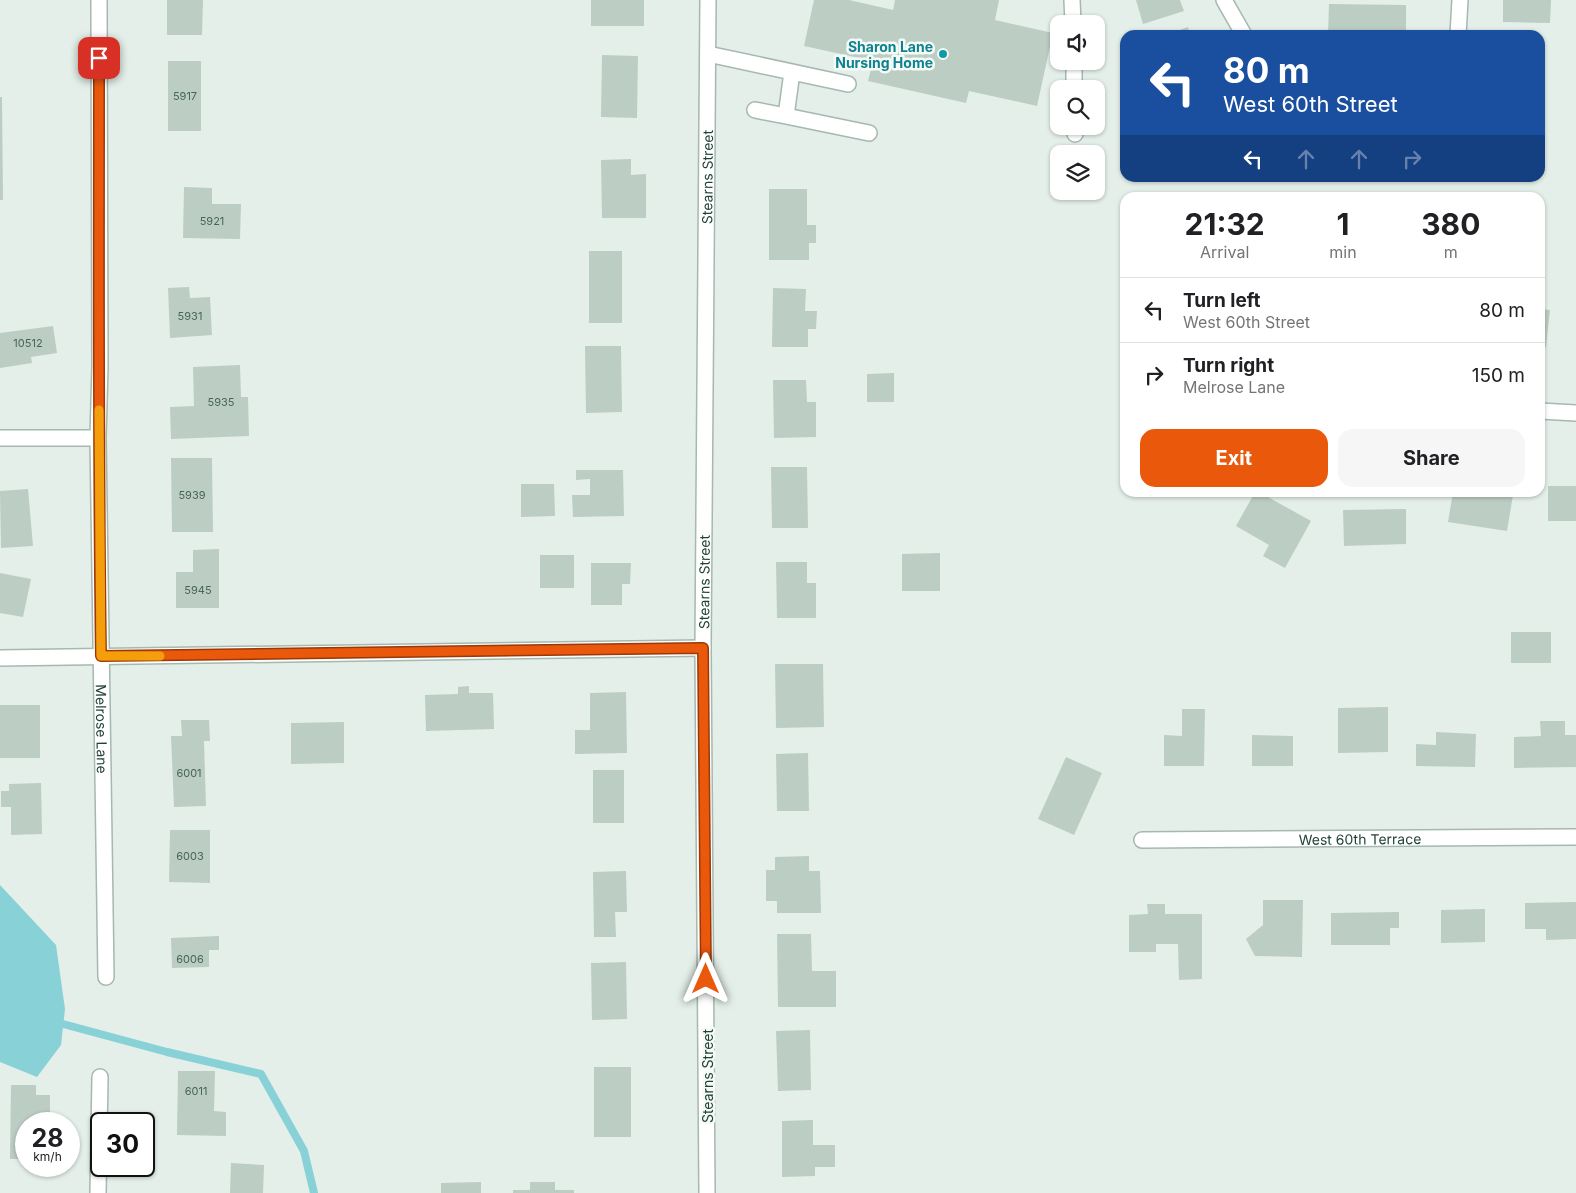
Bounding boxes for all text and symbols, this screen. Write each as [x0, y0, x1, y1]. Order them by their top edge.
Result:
map controls [1050, 15, 1105, 200]
button: sound [1050, 15, 1105, 70]
pin [78, 37, 120, 79]
place label: Sharon Lane Nursing Home [835, 38, 933, 71]
icon: arrive [85, 44, 113, 72]
marker: Sharon Lane Nursing Home [937, 48, 949, 60]
text: 80 m [1223, 49, 1310, 91]
icon: left [1140, 50, 1205, 115]
button: search [1050, 80, 1105, 135]
house number: 5917 [173, 89, 197, 103]
text: West 60th Street [1223, 91, 1398, 117]
street label: Stearns Street [698, 129, 716, 224]
button: layers [1050, 145, 1105, 200]
icon: left [1239, 145, 1267, 173]
icon: ahead [1292, 145, 1320, 173]
icon: ahead [1345, 145, 1373, 173]
icon: right [1398, 145, 1426, 173]
text: 21:32 [1185, 206, 1265, 242]
text: 1 [1337, 206, 1349, 242]
text: 380 [1421, 206, 1480, 242]
house number: 5921 [200, 214, 224, 228]
text: Arrival [1200, 242, 1249, 262]
text: min [1329, 242, 1357, 262]
text: m [1444, 242, 1458, 262]
text: Turn left [1183, 289, 1261, 312]
icon: left [1140, 296, 1168, 324]
text: 80 m [1479, 299, 1525, 322]
house number: 5931 [178, 309, 202, 323]
text: West 60th Street [1183, 312, 1310, 332]
house number: 10512 [13, 336, 43, 350]
text: Turn right [1183, 354, 1274, 377]
icon: right [1140, 361, 1168, 389]
text: 150 m [1472, 364, 1525, 387]
text: Melrose Lane [1183, 377, 1285, 397]
house number: 5935 [208, 395, 235, 409]
button: Exit [1140, 429, 1328, 487]
button: Share [1338, 429, 1525, 487]
house number: 5939 [178, 488, 206, 502]
street label: Stearns Street [695, 534, 712, 629]
house number: 5945 [184, 583, 212, 597]
street label: Melrose Lane [93, 684, 111, 774]
house number: 6001 [176, 766, 202, 780]
street label: West 60th Terrace [1299, 830, 1421, 847]
house number: 6003 [176, 849, 204, 863]
house number: 6006 [176, 952, 204, 966]
position arrow [679, 952, 731, 1004]
street label: Stearns Street [699, 1028, 716, 1123]
house number: 6011 [185, 1084, 207, 1098]
speed limit sign: 30 [90, 1112, 155, 1177]
text: 28 [31, 1123, 64, 1153]
text: km/h [33, 1149, 62, 1164]

